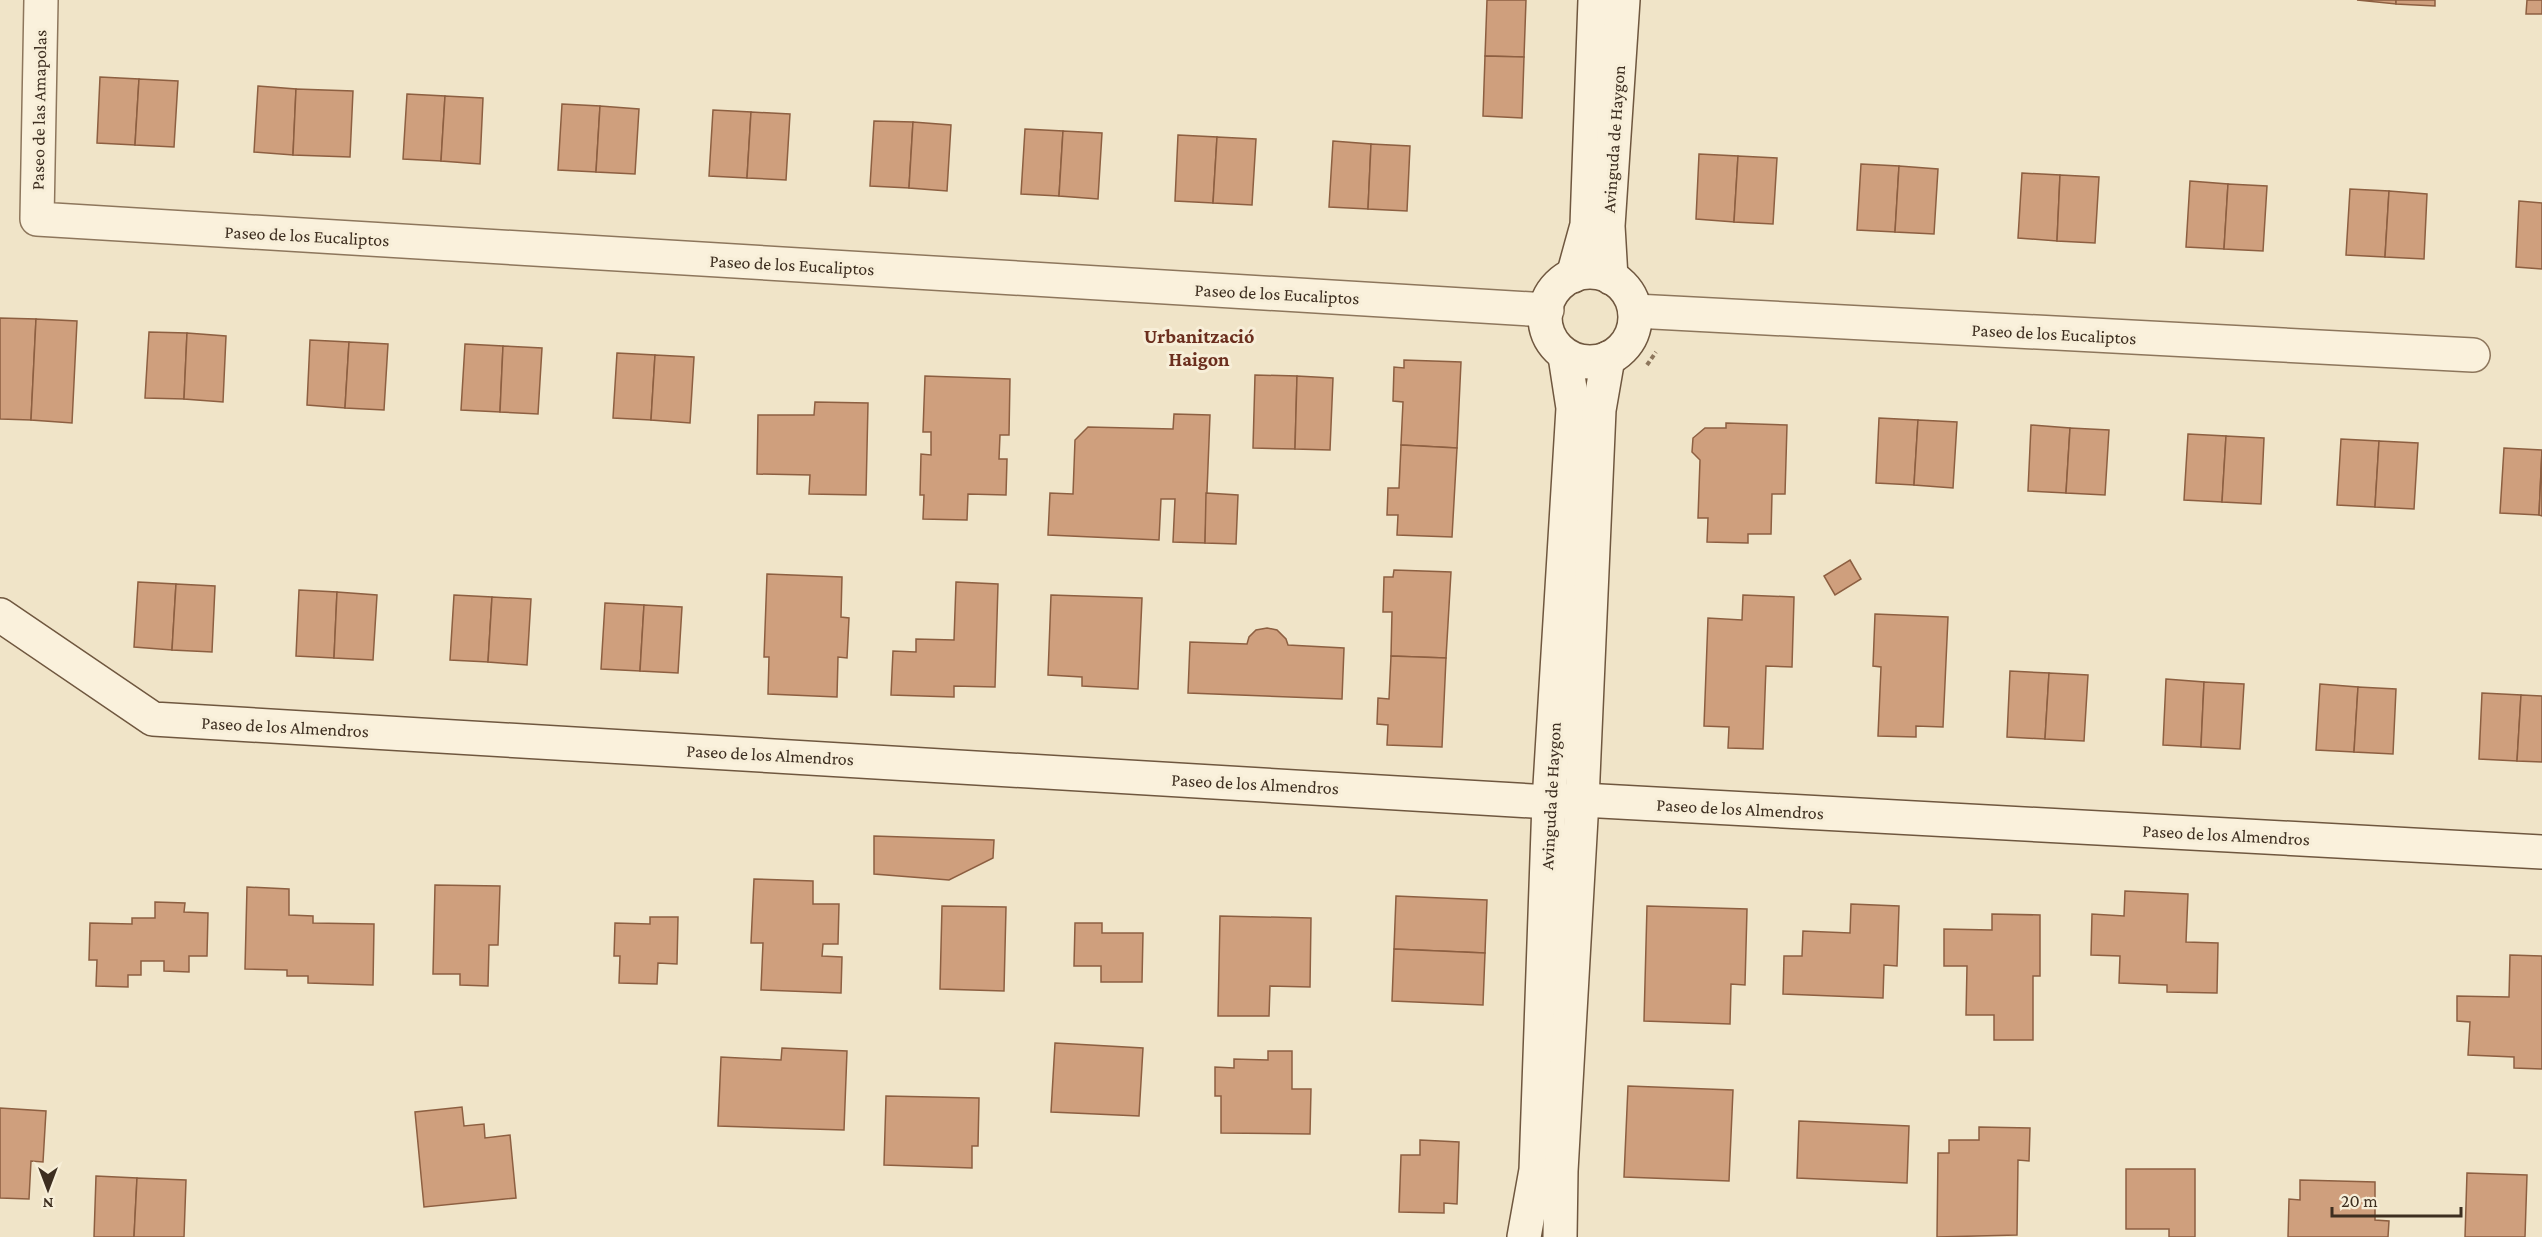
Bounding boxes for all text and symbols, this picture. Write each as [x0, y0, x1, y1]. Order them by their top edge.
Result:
street label: Paseo de las Amapolas [28, 30, 50, 190]
street label: Avinguda de Haygon [1599, 64, 1629, 214]
street label: Paseo de los Eucaliptos [224, 222, 390, 250]
street label: Paseo de los Eucaliptos [709, 251, 875, 279]
street label: Paseo de los Eucaliptos [1194, 280, 1360, 308]
street label: Paseo de los Eucaliptos [1971, 320, 2137, 348]
district label: Urbanització Haigon [1144, 325, 1254, 370]
street label: Paseo de los Almendros [201, 713, 369, 741]
street label: Avinguda de Haygon [1537, 721, 1565, 871]
street label: Paseo de los Almendros [686, 741, 854, 769]
street label: Paseo de los Almendros [1171, 770, 1339, 798]
street label: Paseo de los Almendros [1656, 795, 1824, 823]
street label: Paseo de los Almendros [2142, 821, 2310, 849]
north arrow [18, 1159, 78, 1219]
scale bar [2332, 1180, 2461, 1218]
text: 20 m [2341, 1191, 2378, 1211]
text: N [42, 1195, 53, 1212]

